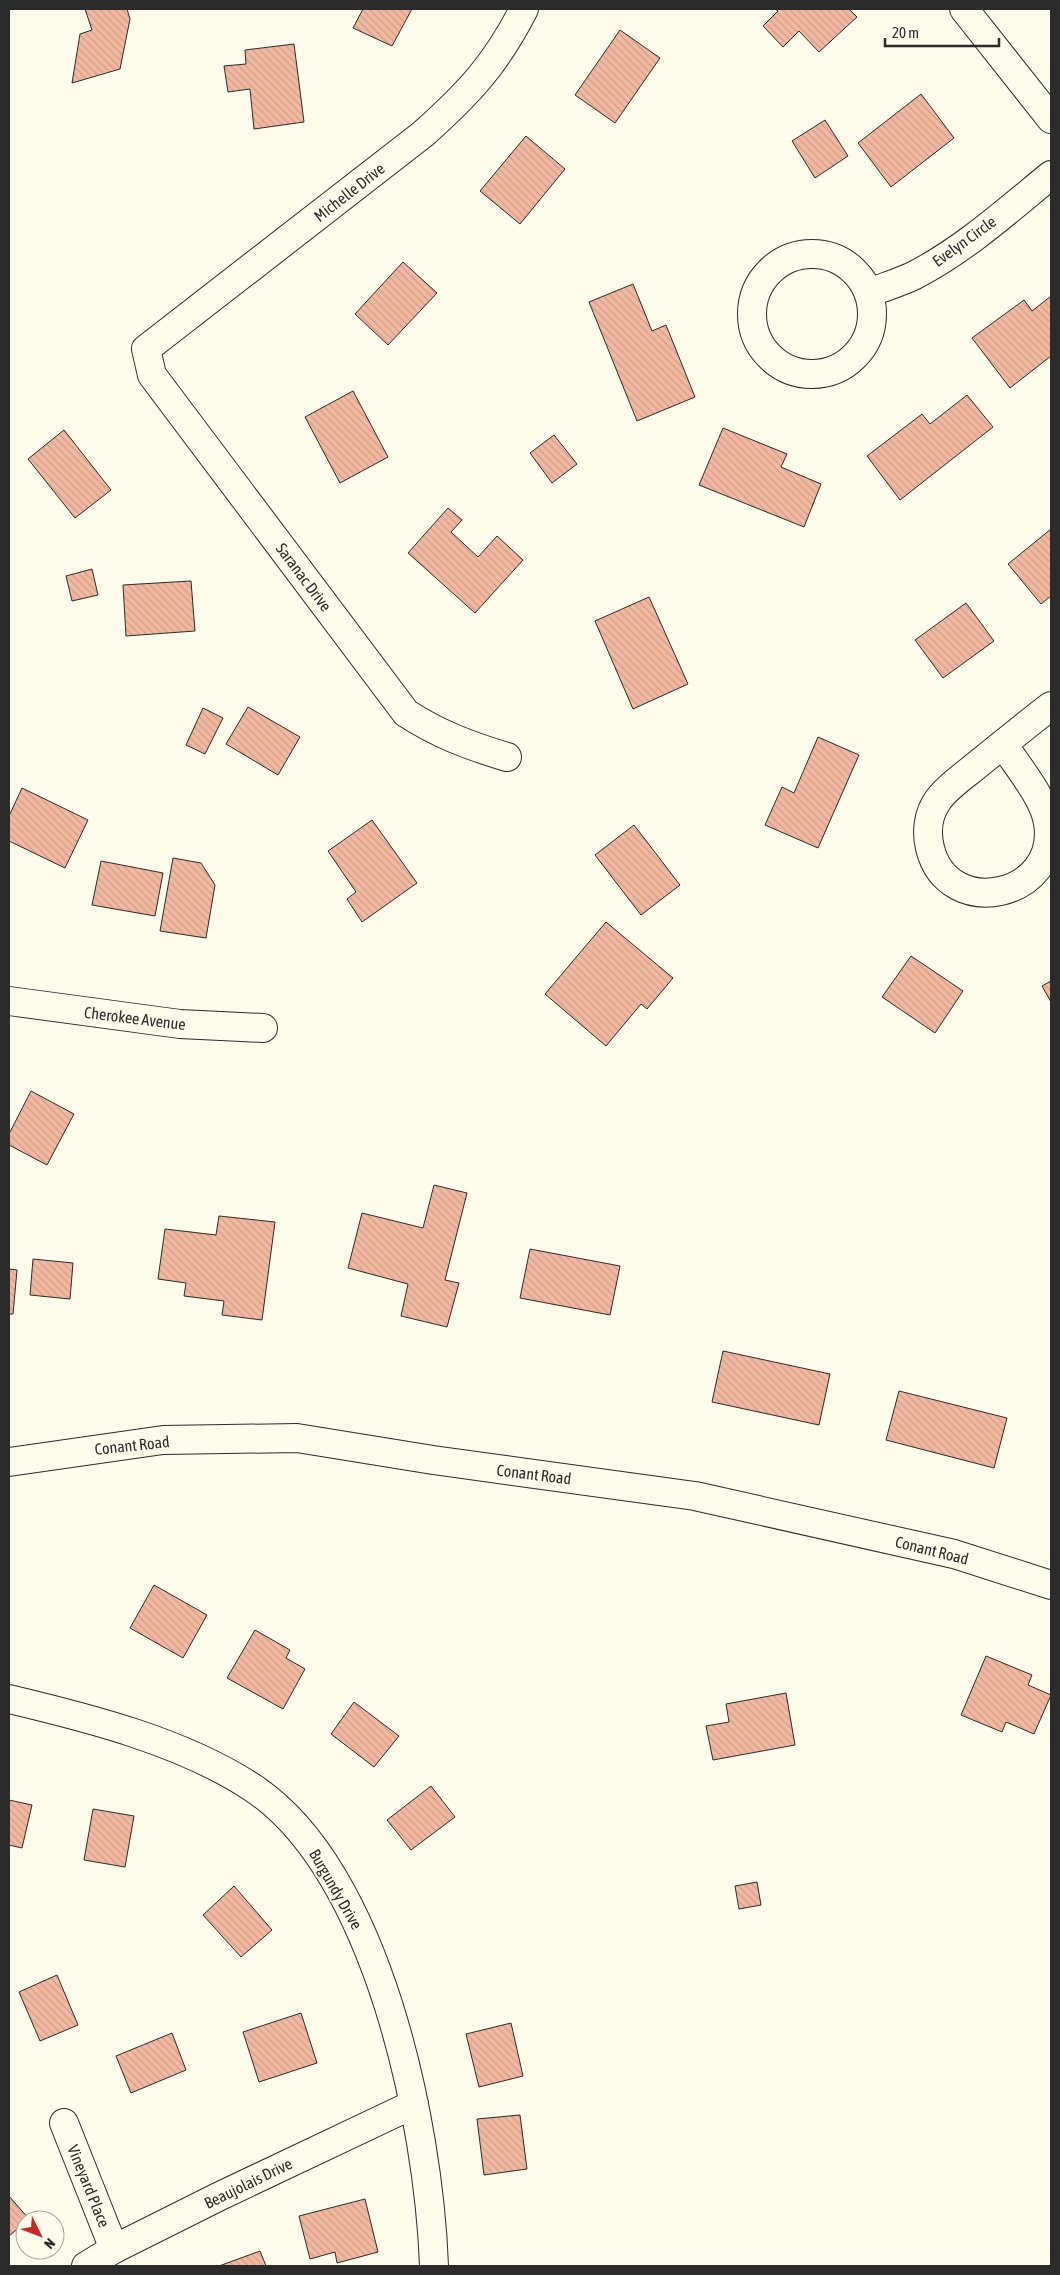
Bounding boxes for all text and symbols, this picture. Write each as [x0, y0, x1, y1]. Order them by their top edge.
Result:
scale bar [885, 15, 999, 47]
text: 20 m [892, 24, 919, 41]
street label: Michelle Drive [310, 159, 388, 225]
street label: Evelyn Circle [929, 212, 1000, 271]
street label: Saranac Drive [273, 539, 335, 615]
street label: Cherokee Avenue [83, 1003, 187, 1033]
street label: Conant Road [94, 1432, 170, 1458]
street label: Conant Road [496, 1460, 572, 1488]
street label: Conant Road [893, 1532, 971, 1568]
street label: Burgundy Drive [305, 1846, 366, 1933]
street label: Vineyard Place [63, 2142, 114, 2230]
street label: Beaujolais Drive [201, 2154, 295, 2213]
north arrow [15, 2210, 65, 2260]
text: N [41, 2235, 58, 2252]

